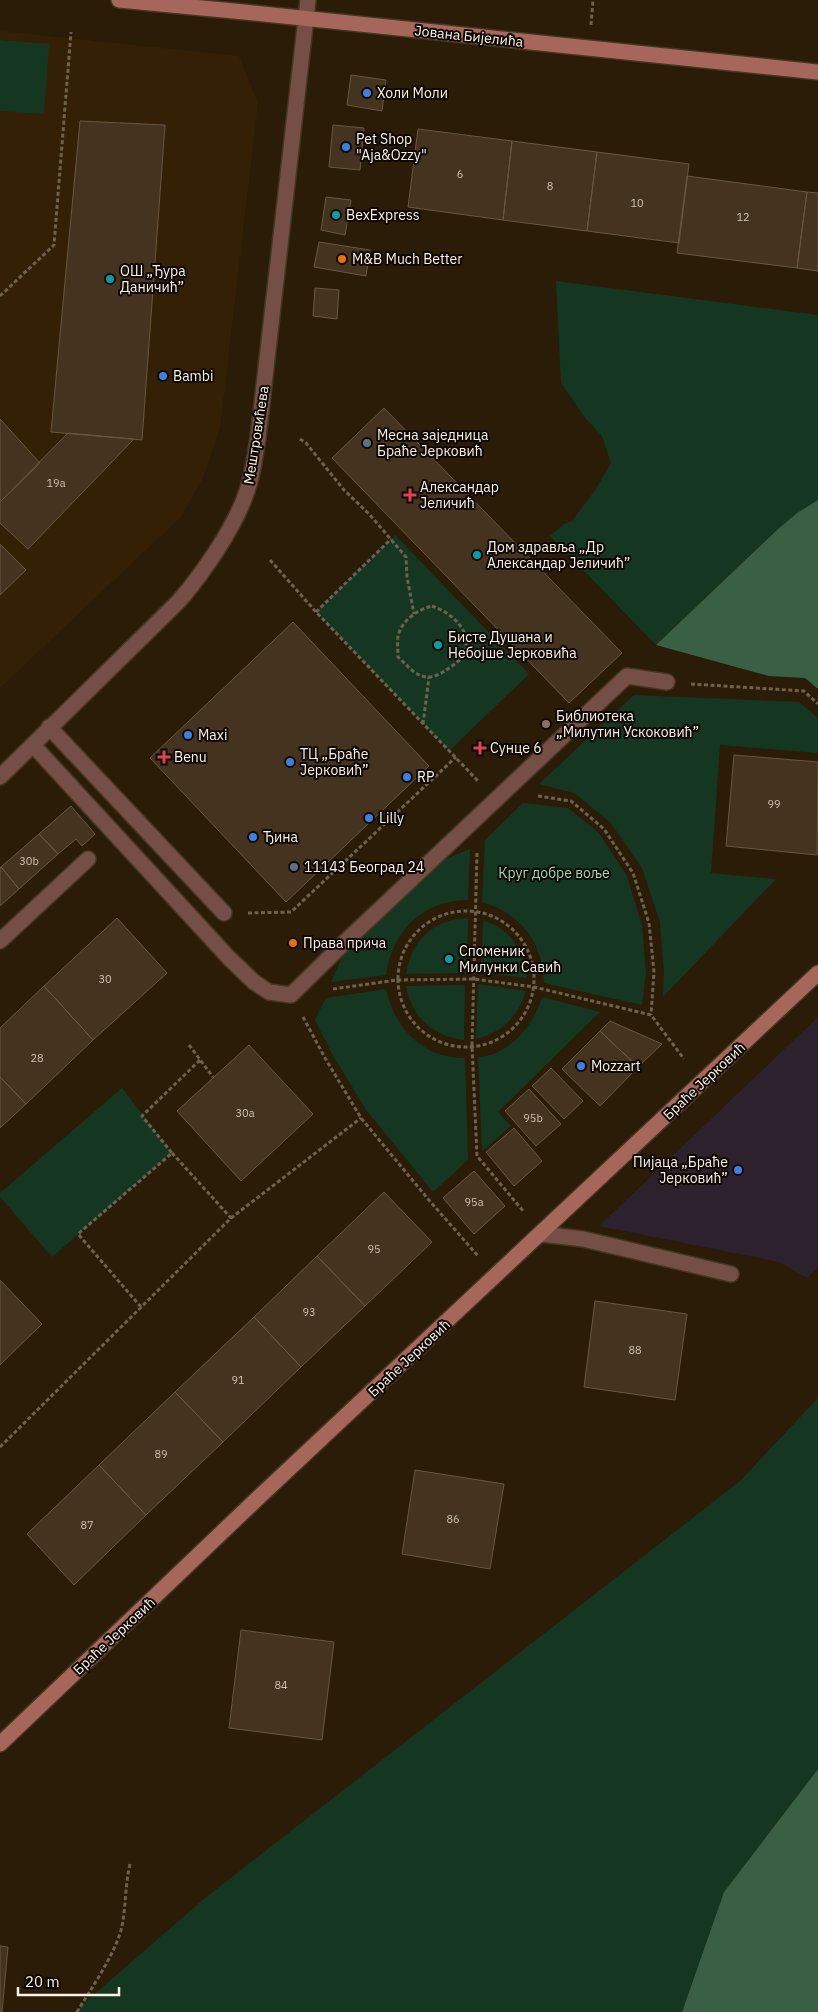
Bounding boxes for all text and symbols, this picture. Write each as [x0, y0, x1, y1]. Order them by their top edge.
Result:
street label: Јована Бијелића [414, 21, 525, 51]
place label: Холи Моли [377, 84, 448, 102]
marker: Холи Моли [361, 87, 373, 99]
place label: Pet Shop "Aja&Ozzy" [356, 130, 427, 164]
marker: Pet Shop "Aja&Ozzy" [340, 141, 352, 153]
house number: 6 [457, 167, 463, 181]
house number: 8 [547, 179, 553, 193]
house number: 10 [630, 196, 644, 210]
place label: BexExpress [346, 206, 420, 224]
marker: BexExpress [330, 209, 342, 221]
house number: 12 [736, 210, 750, 224]
place label: M&B Much Better [352, 250, 462, 268]
marker: M&B Much Better [336, 253, 348, 265]
place label: ОШ „Ђура Даничић” [120, 262, 186, 296]
marker: ОШ „Ђура Даничић” [104, 273, 116, 285]
place label: Bambi [173, 367, 213, 385]
marker: Bambi [157, 370, 169, 382]
street label: Мештровићева [239, 384, 273, 486]
place label: Месна заједница Браће Јерковић [377, 426, 489, 460]
marker: Месна заједница Браће Јерковић [361, 437, 373, 449]
house number: 19a [46, 476, 66, 490]
place label: Александар Јеличић [420, 478, 499, 512]
marker: Александар Јеличић [404, 489, 416, 501]
place label: Дом здравља „Др Александар Јеличић” [487, 538, 630, 572]
marker: Дом здравља „Др Александар Јеличић” [471, 549, 483, 561]
place label: Бисте Душана и Небојше Јерковића [448, 628, 577, 662]
marker: Бисте Душана и Небојше Јерковића [432, 639, 444, 651]
place label: Библиотека „Милутин Ускоковић” [556, 707, 699, 741]
marker: Библиотека „Милутин Ускоковић” [540, 718, 552, 730]
place label: Maxi [198, 726, 227, 744]
marker: Maxi [182, 729, 194, 741]
place label: Сунце 6 [490, 739, 542, 757]
marker: Сунце 6 [474, 742, 486, 754]
place label: ТЦ „Браће Јерковић” [300, 745, 369, 779]
place label: Benu [174, 748, 207, 766]
marker: Benu [158, 751, 170, 763]
marker: ТЦ „Браће Јерковић” [284, 756, 296, 768]
place label: RP [417, 768, 434, 786]
marker: RP [401, 771, 413, 783]
house number: 99 [767, 797, 781, 811]
place label: Lilly [379, 809, 404, 827]
marker: Lilly [363, 812, 375, 824]
place label: Ђина [263, 828, 298, 846]
marker: Ђина [247, 831, 259, 843]
house number: 30b [19, 854, 39, 868]
place label: 11143 Београд 24 [304, 858, 424, 876]
marker: 11143 Београд 24 [288, 861, 300, 873]
park label: Круг добре воље [498, 864, 610, 882]
place label: Права прича [303, 934, 387, 952]
marker: Права прича [287, 937, 299, 949]
place label: Споменик Милунки Савић [459, 942, 561, 976]
marker: Споменик Милунки Савић [443, 953, 455, 965]
house number: 30 [98, 972, 112, 986]
street label: Браће Јерковић [659, 1038, 749, 1124]
house number: 28 [30, 1051, 44, 1065]
place label: Mozzart [591, 1057, 641, 1075]
marker: Mozzart [575, 1060, 587, 1072]
house number: 30a [235, 1106, 255, 1120]
house number: 95b [523, 1111, 543, 1125]
place label: Пијаца „Браће Јерковић” [633, 1153, 728, 1187]
marker: Пијаца „Браће Јерковић” [732, 1164, 744, 1176]
house number: 95a [464, 1195, 484, 1209]
house number: 95 [367, 1242, 381, 1256]
house number: 93 [302, 1305, 316, 1319]
street label: Браће Јерковић [364, 1315, 454, 1401]
house number: 88 [628, 1343, 642, 1357]
house number: 91 [231, 1373, 245, 1387]
house number: 89 [154, 1447, 168, 1461]
house number: 86 [446, 1512, 460, 1526]
house number: 87 [80, 1518, 94, 1532]
street label: Браће Јерковић [69, 1593, 159, 1679]
house number: 84 [274, 1678, 288, 1692]
scale bar [18, 1964, 119, 1996]
text: 20 m [25, 1972, 60, 1991]

